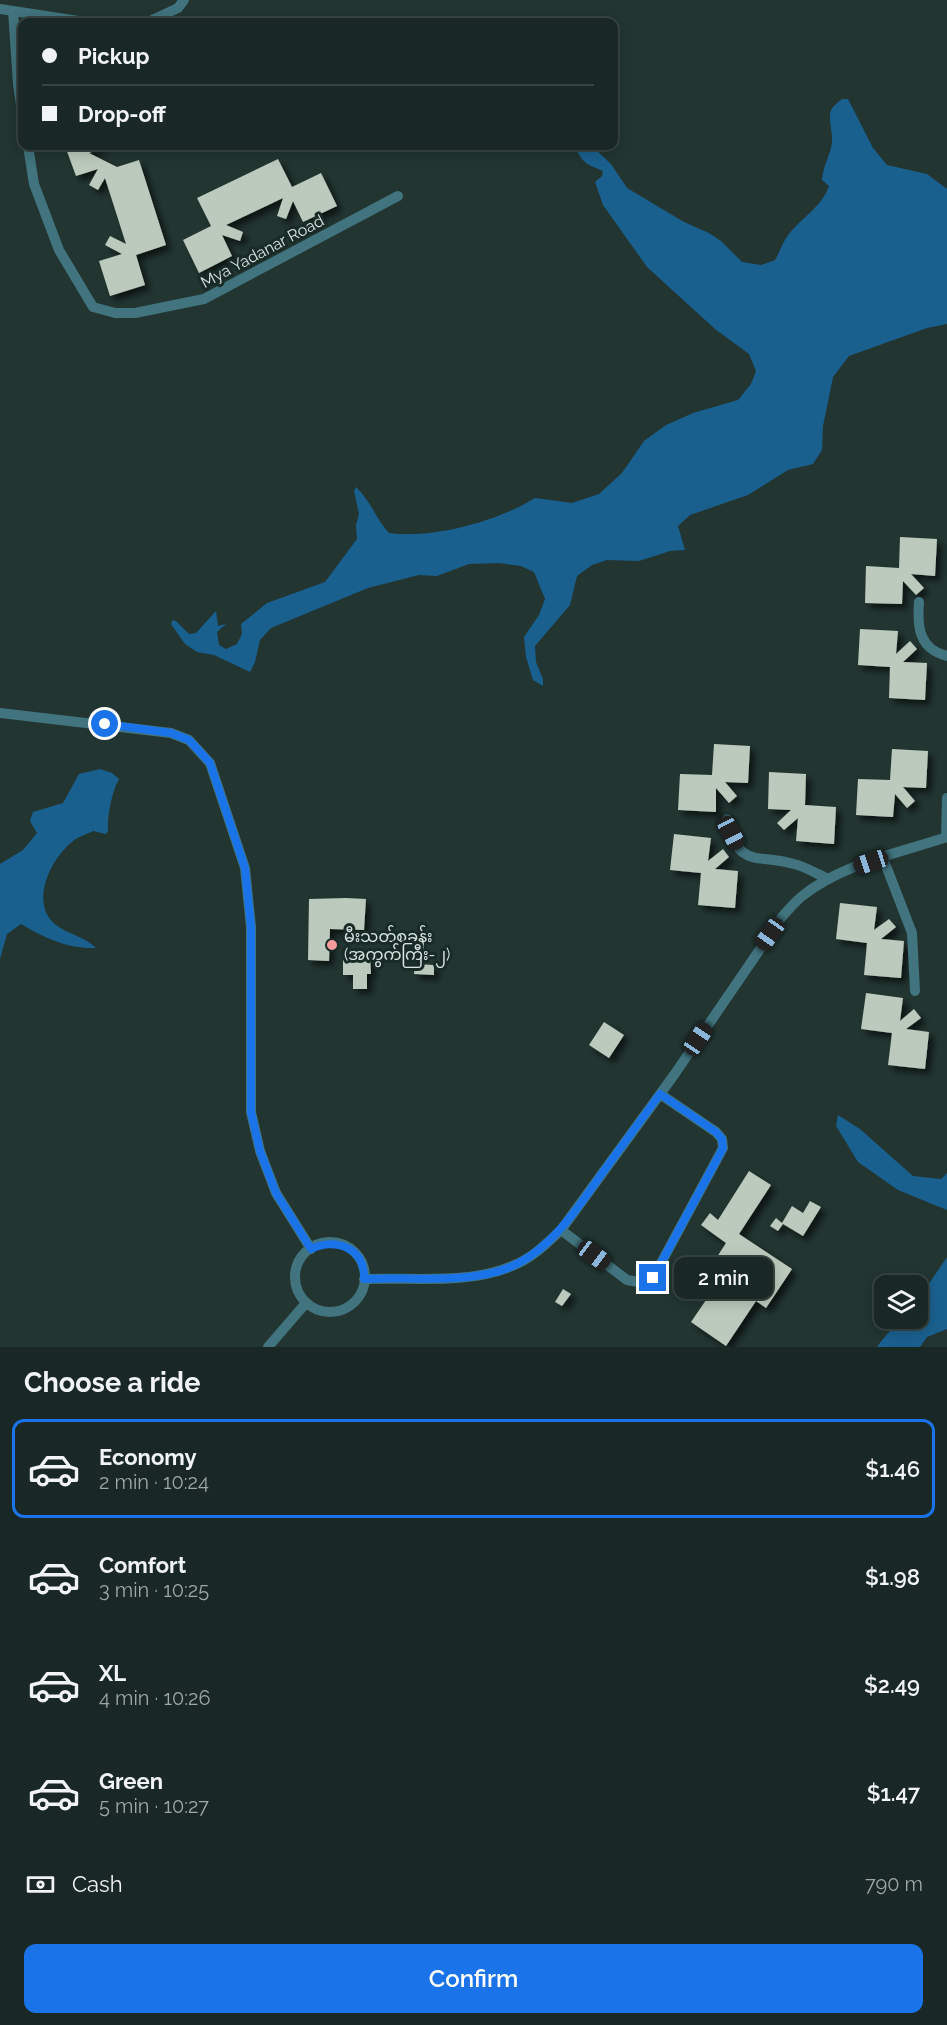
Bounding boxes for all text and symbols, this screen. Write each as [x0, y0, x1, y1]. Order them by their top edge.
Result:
text: Pickup [78, 43, 150, 69]
text: Drop-off [78, 101, 166, 127]
street label: Mya Yadanar Road [197, 211, 327, 292]
route start [91, 710, 118, 737]
car [715, 813, 747, 853]
car [851, 848, 891, 876]
car [752, 914, 788, 954]
place label: မီးသတ်စခန်း (အကွက်ကြီး-၂) [344, 925, 450, 968]
marker: မီးသတ်စခန်း (အကွက်ကြီး-၂) [325, 938, 339, 952]
car [680, 1019, 716, 1059]
car [574, 1237, 614, 1273]
callout: 2 min [674, 1257, 773, 1299]
route end [639, 1264, 666, 1291]
text: 2 min [698, 1266, 749, 1290]
map controls [874, 1275, 928, 1329]
button: layers [874, 1275, 928, 1329]
text: Choose a ride [24, 1367, 200, 1398]
icon: car [27, 1442, 81, 1496]
text: Economy [99, 1444, 197, 1470]
text: $1.46 [865, 1456, 920, 1482]
text: 2 min · 10:24 [99, 1470, 209, 1494]
icon: car [27, 1550, 81, 1604]
text: Comfort [99, 1552, 186, 1578]
text: $1.98 [865, 1564, 920, 1590]
text: 3 min · 10:25 [99, 1578, 209, 1602]
icon: car [27, 1658, 81, 1712]
text: XL [99, 1660, 126, 1686]
text: $2.49 [864, 1672, 920, 1698]
text: 4 min · 10:26 [99, 1686, 210, 1710]
icon: car [27, 1766, 81, 1820]
text: Green [99, 1768, 163, 1794]
text: $1.47 [867, 1780, 920, 1806]
text: 5 min · 10:27 [99, 1794, 209, 1818]
icon: cash [24, 1868, 57, 1901]
text: Cash [72, 1871, 123, 1897]
text: 790 m [865, 1872, 923, 1896]
button: Confirm [24, 1944, 923, 2013]

